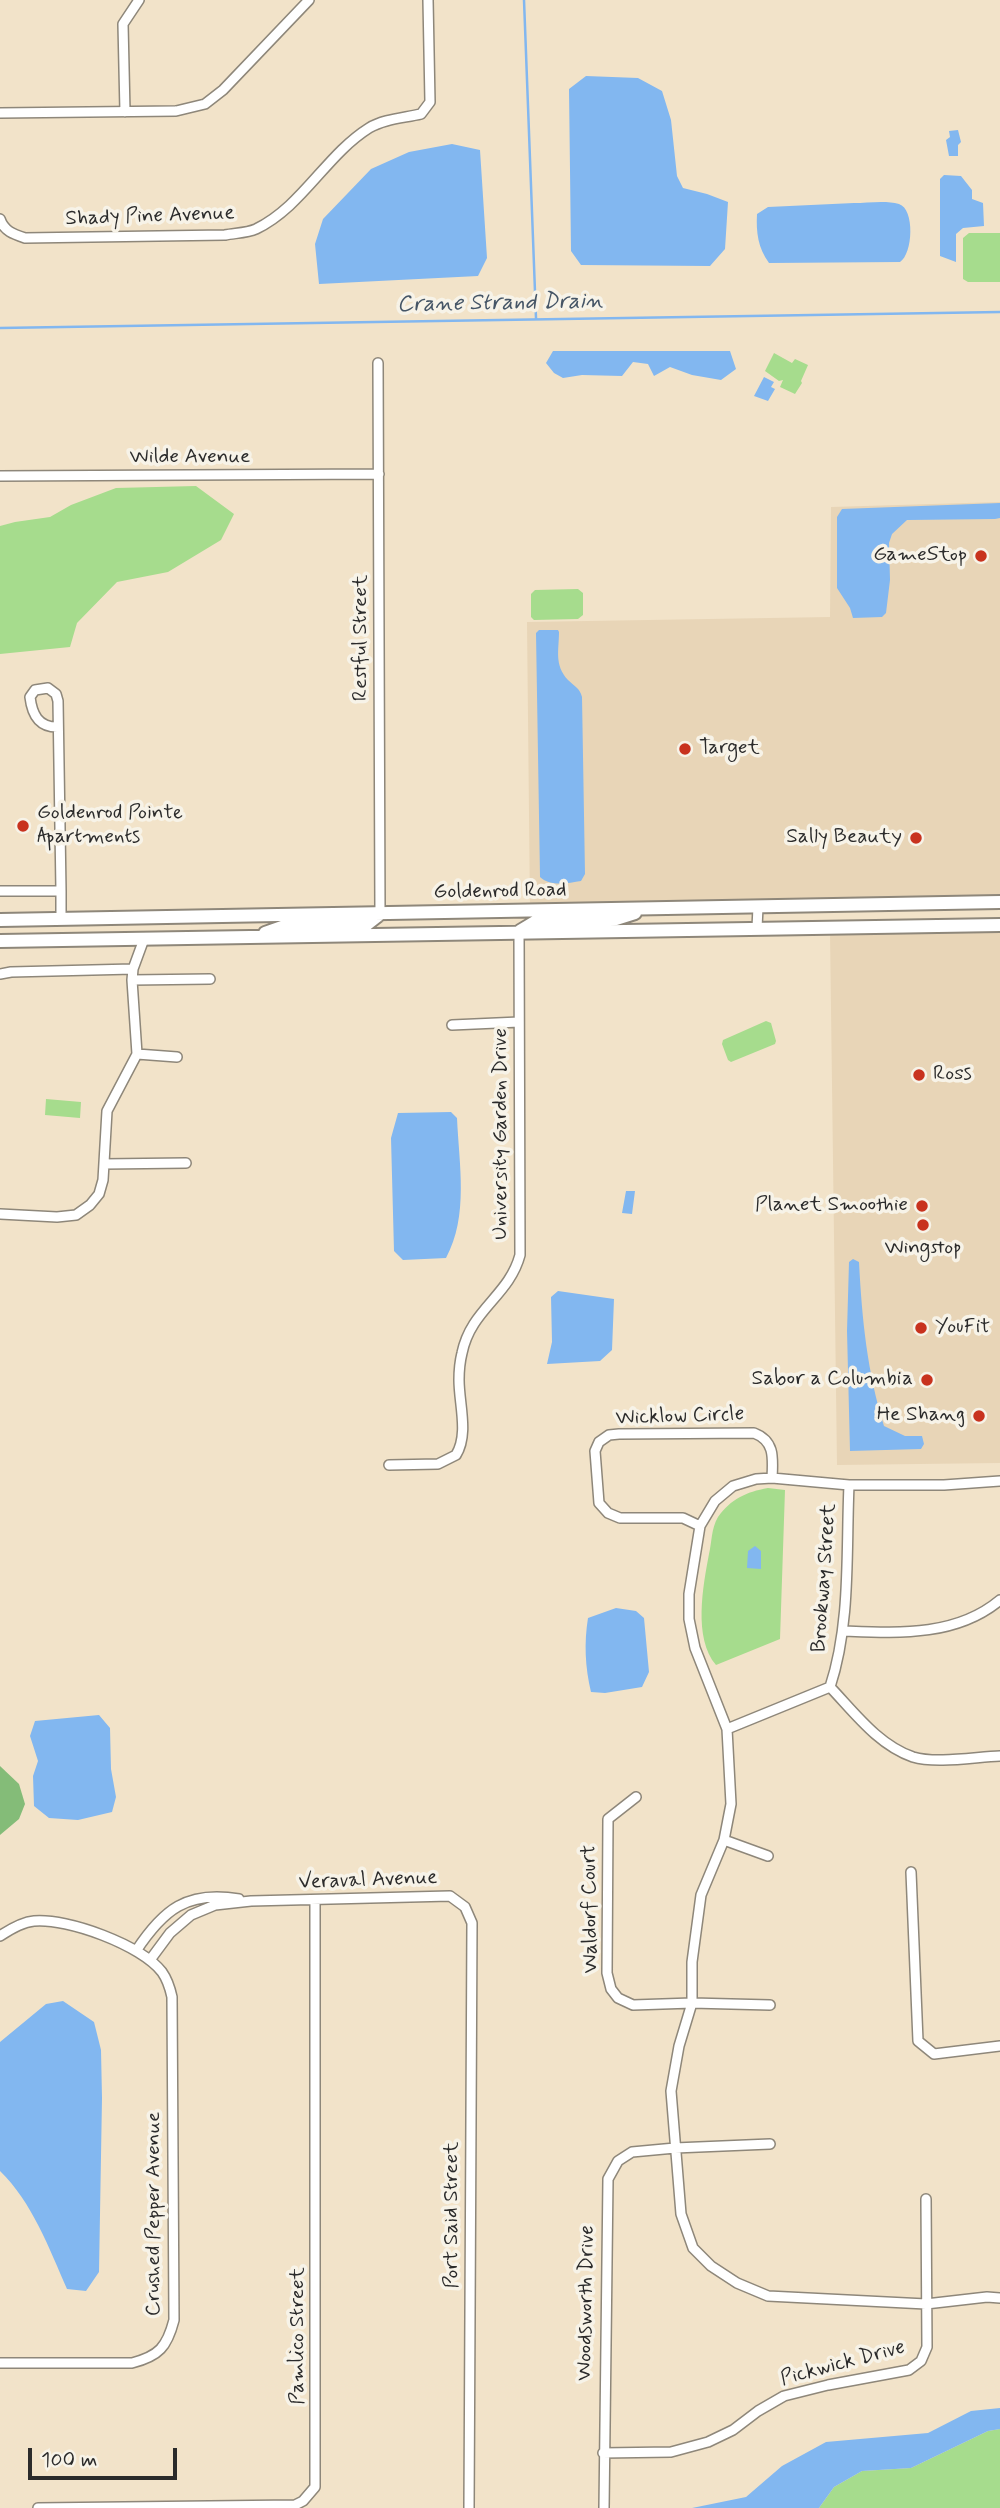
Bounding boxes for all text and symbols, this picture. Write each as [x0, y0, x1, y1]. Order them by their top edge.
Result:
street label: Shady Pine Avenue [65, 201, 235, 233]
water label: Crane Strand Drain [397, 288, 603, 320]
street label: Wilde Avenue [130, 445, 250, 471]
place label: GameStop [873, 543, 967, 569]
marker: GameStop [973, 548, 989, 564]
street label: Restful Street [349, 575, 375, 701]
place label: Target [699, 736, 760, 762]
marker: Target [677, 741, 693, 757]
place label: Goldenrod Pointe Apartments [37, 801, 183, 851]
marker: Goldenrod Pointe Apartments [15, 818, 31, 834]
place label: Sally Beauty [786, 825, 902, 851]
marker: Sally Beauty [908, 830, 924, 846]
street label: Goldenrod Road [433, 878, 567, 906]
street label: University Garden Drive [489, 1028, 515, 1240]
place label: Ross [933, 1062, 972, 1088]
marker: Ross [911, 1067, 927, 1083]
place label: Planet Smoothie [755, 1193, 908, 1219]
marker: Planet Smoothie [914, 1198, 930, 1214]
marker: Wingstop [915, 1217, 931, 1233]
place label: Wingstop [884, 1236, 962, 1262]
place label: YouFit [935, 1315, 990, 1341]
marker: YouFit [913, 1320, 929, 1336]
place label: Sabor a Columbia [752, 1367, 913, 1393]
marker: Sabor a Columbia [919, 1372, 935, 1388]
street label: Wicklow Circle [615, 1402, 745, 1432]
place label: He Shang [877, 1403, 965, 1429]
marker: He Shang [971, 1408, 987, 1424]
street label: Brookway Street [807, 1503, 843, 1653]
street label: Waldorf Court [577, 1844, 605, 1974]
street label: Veraval Avenue [298, 1866, 438, 1896]
street label: Crushed Pepper Avenue [142, 2112, 168, 2316]
street label: Port Said Street [440, 2142, 466, 2288]
street label: Woodsworth Drive [573, 2225, 601, 2381]
street label: Pamlico Street [286, 2267, 312, 2405]
street label: Pickwick Drive [778, 2335, 908, 2393]
scale bar [32, 2434, 180, 2478]
text: 100 m [41, 2446, 97, 2474]

